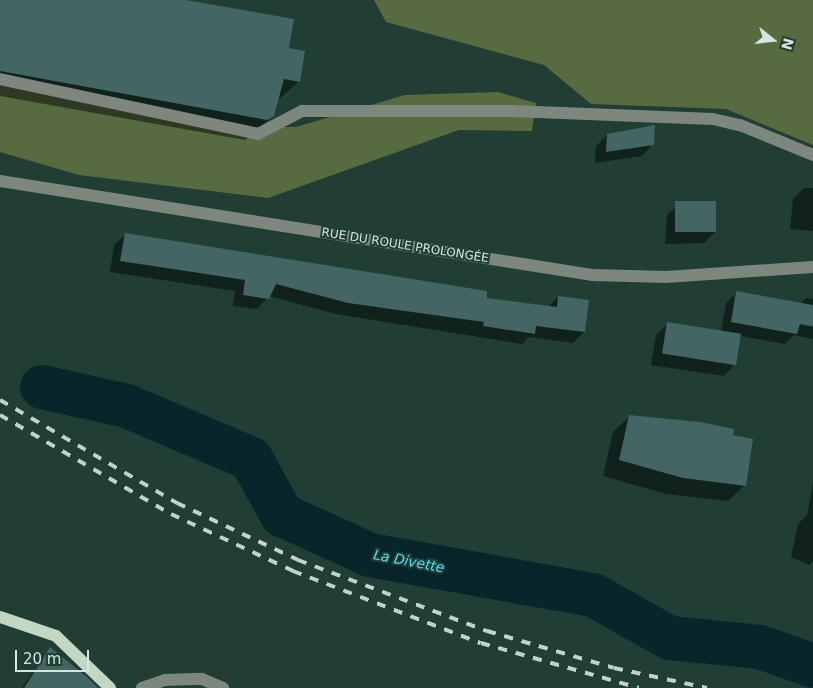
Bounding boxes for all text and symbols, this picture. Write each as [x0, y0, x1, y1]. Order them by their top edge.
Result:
north arrow [748, 15, 798, 65]
text: N [778, 36, 797, 52]
street label: RUE DU ROULE PROLONGÉE [320, 226, 490, 266]
water label: La Divette [372, 546, 446, 576]
scale bar [18, 640, 91, 672]
text: 20 m [23, 650, 61, 668]

